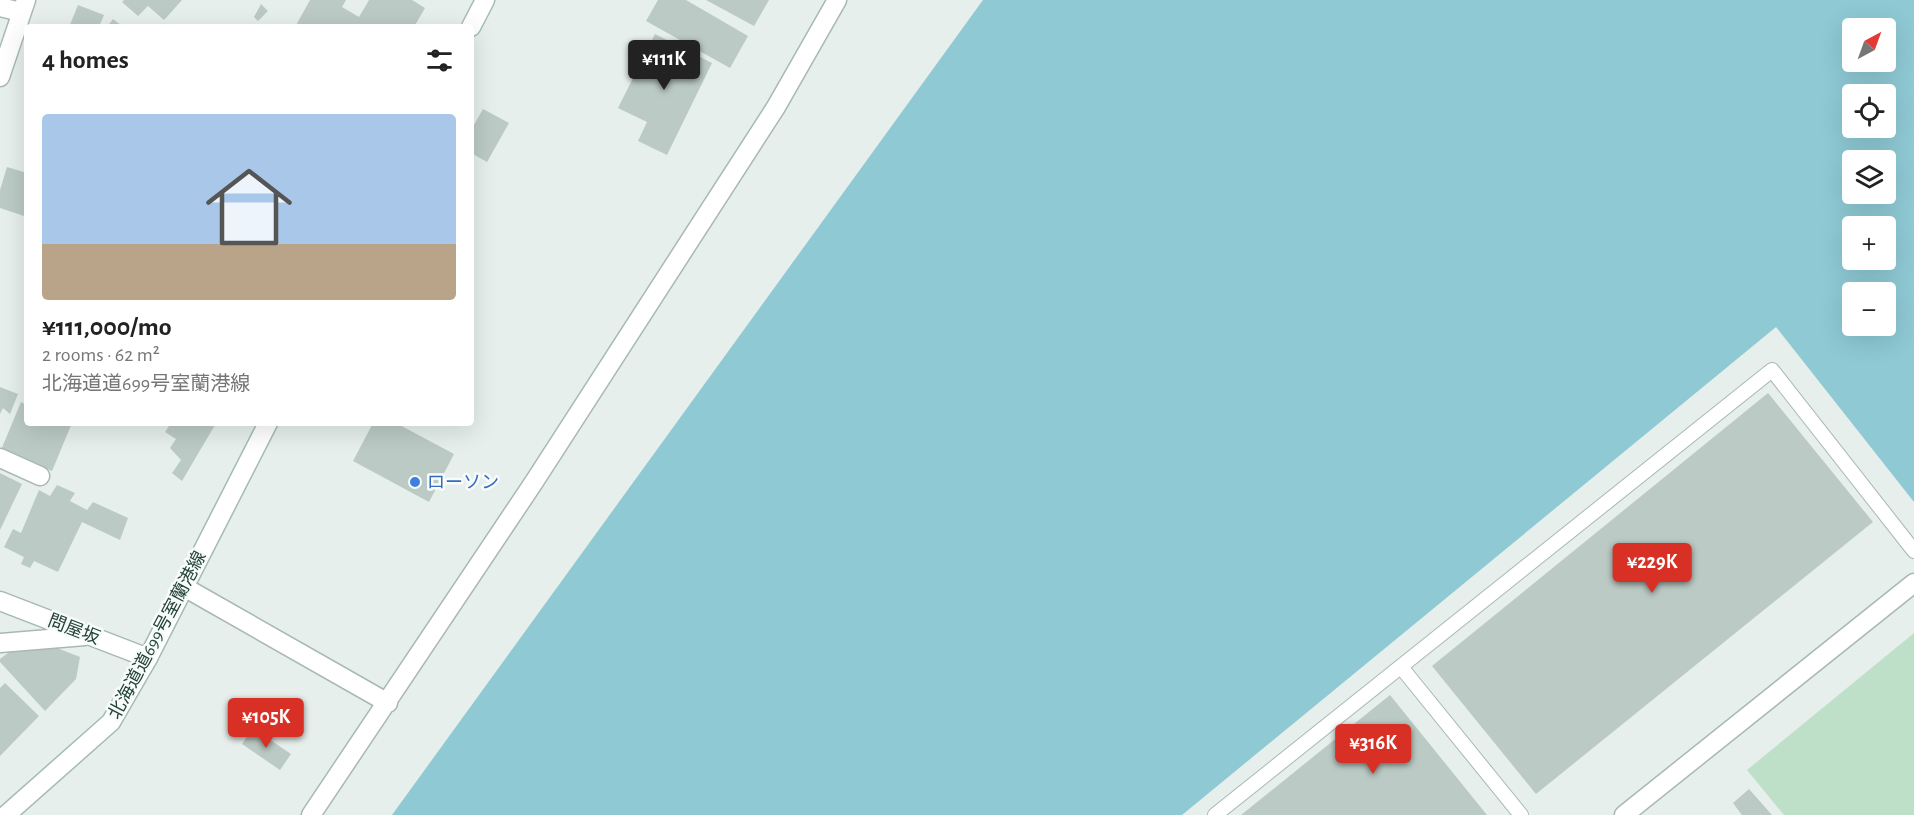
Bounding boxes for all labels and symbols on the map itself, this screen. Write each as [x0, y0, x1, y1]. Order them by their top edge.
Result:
north arrow [1842, 18, 1896, 72]
pin: ¥111K [622, 40, 706, 91]
place label: ローソン [427, 474, 499, 492]
marker: ローソン [408, 475, 422, 489]
pin: ¥229K [1610, 543, 1694, 594]
street label: 北海道道699号室蘭港線 [104, 548, 210, 722]
street label: 問屋坂 [45, 611, 102, 648]
pin: ¥105K [224, 698, 308, 749]
pin: ¥316K [1331, 724, 1415, 775]

